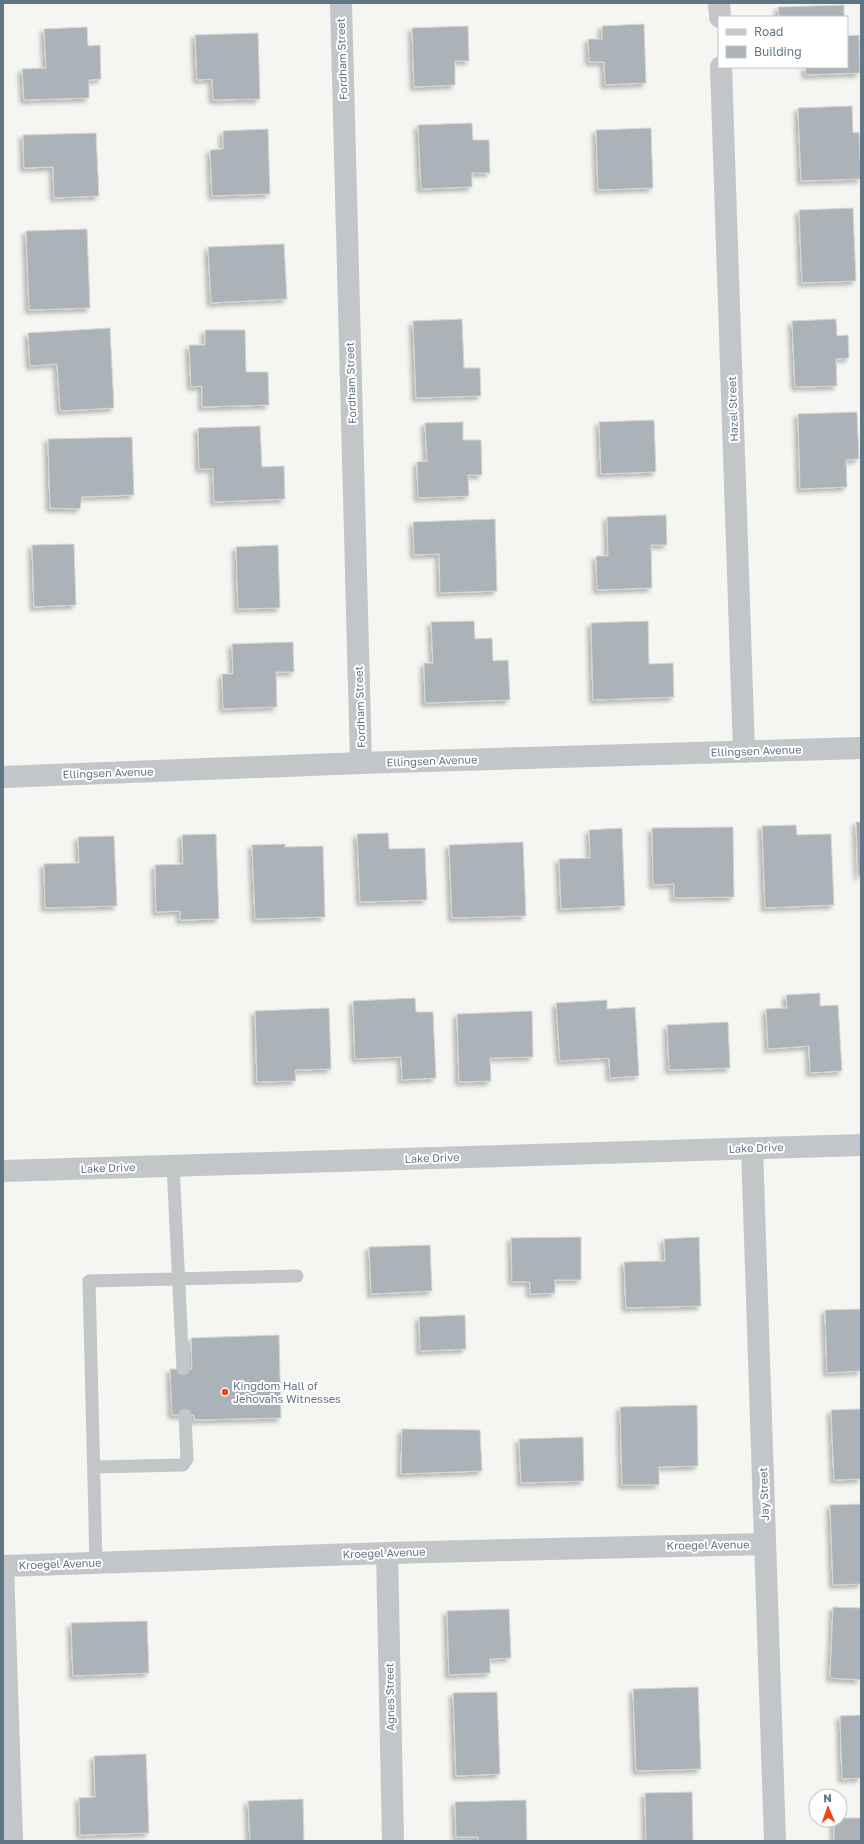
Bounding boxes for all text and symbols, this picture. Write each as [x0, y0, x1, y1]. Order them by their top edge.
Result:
legend [718, 16, 848, 68]
street label: Fordham Street [334, 18, 349, 100]
text: Road [754, 24, 783, 39]
text: Building [754, 44, 802, 59]
street label: Fordham Street [343, 342, 358, 424]
street label: Hazel Street [725, 376, 740, 442]
street label: Fordham Street [352, 666, 367, 748]
street label: Ellingsen Avenue [710, 742, 802, 759]
street label: Ellingsen Avenue [386, 752, 478, 769]
street label: Ellingsen Avenue [62, 764, 154, 781]
street label: Lake Drive [728, 1140, 784, 1155]
street label: Lake Drive [404, 1150, 460, 1165]
street label: Lake Drive [80, 1160, 136, 1175]
place label: Kingdom Hall of Jehovahs Witnesses [233, 1379, 341, 1405]
marker: Kingdom Hall of Jehovahs Witnesses [220, 1387, 230, 1397]
street label: Jay Street [756, 1467, 771, 1521]
street label: Kroegel Avenue [666, 1537, 750, 1552]
street label: Kroegel Avenue [342, 1545, 426, 1560]
street label: Kroegel Avenue [18, 1556, 102, 1571]
street label: Agnes Street [382, 1663, 397, 1731]
north arrow [808, 1788, 848, 1828]
text: N [823, 1791, 832, 1804]

